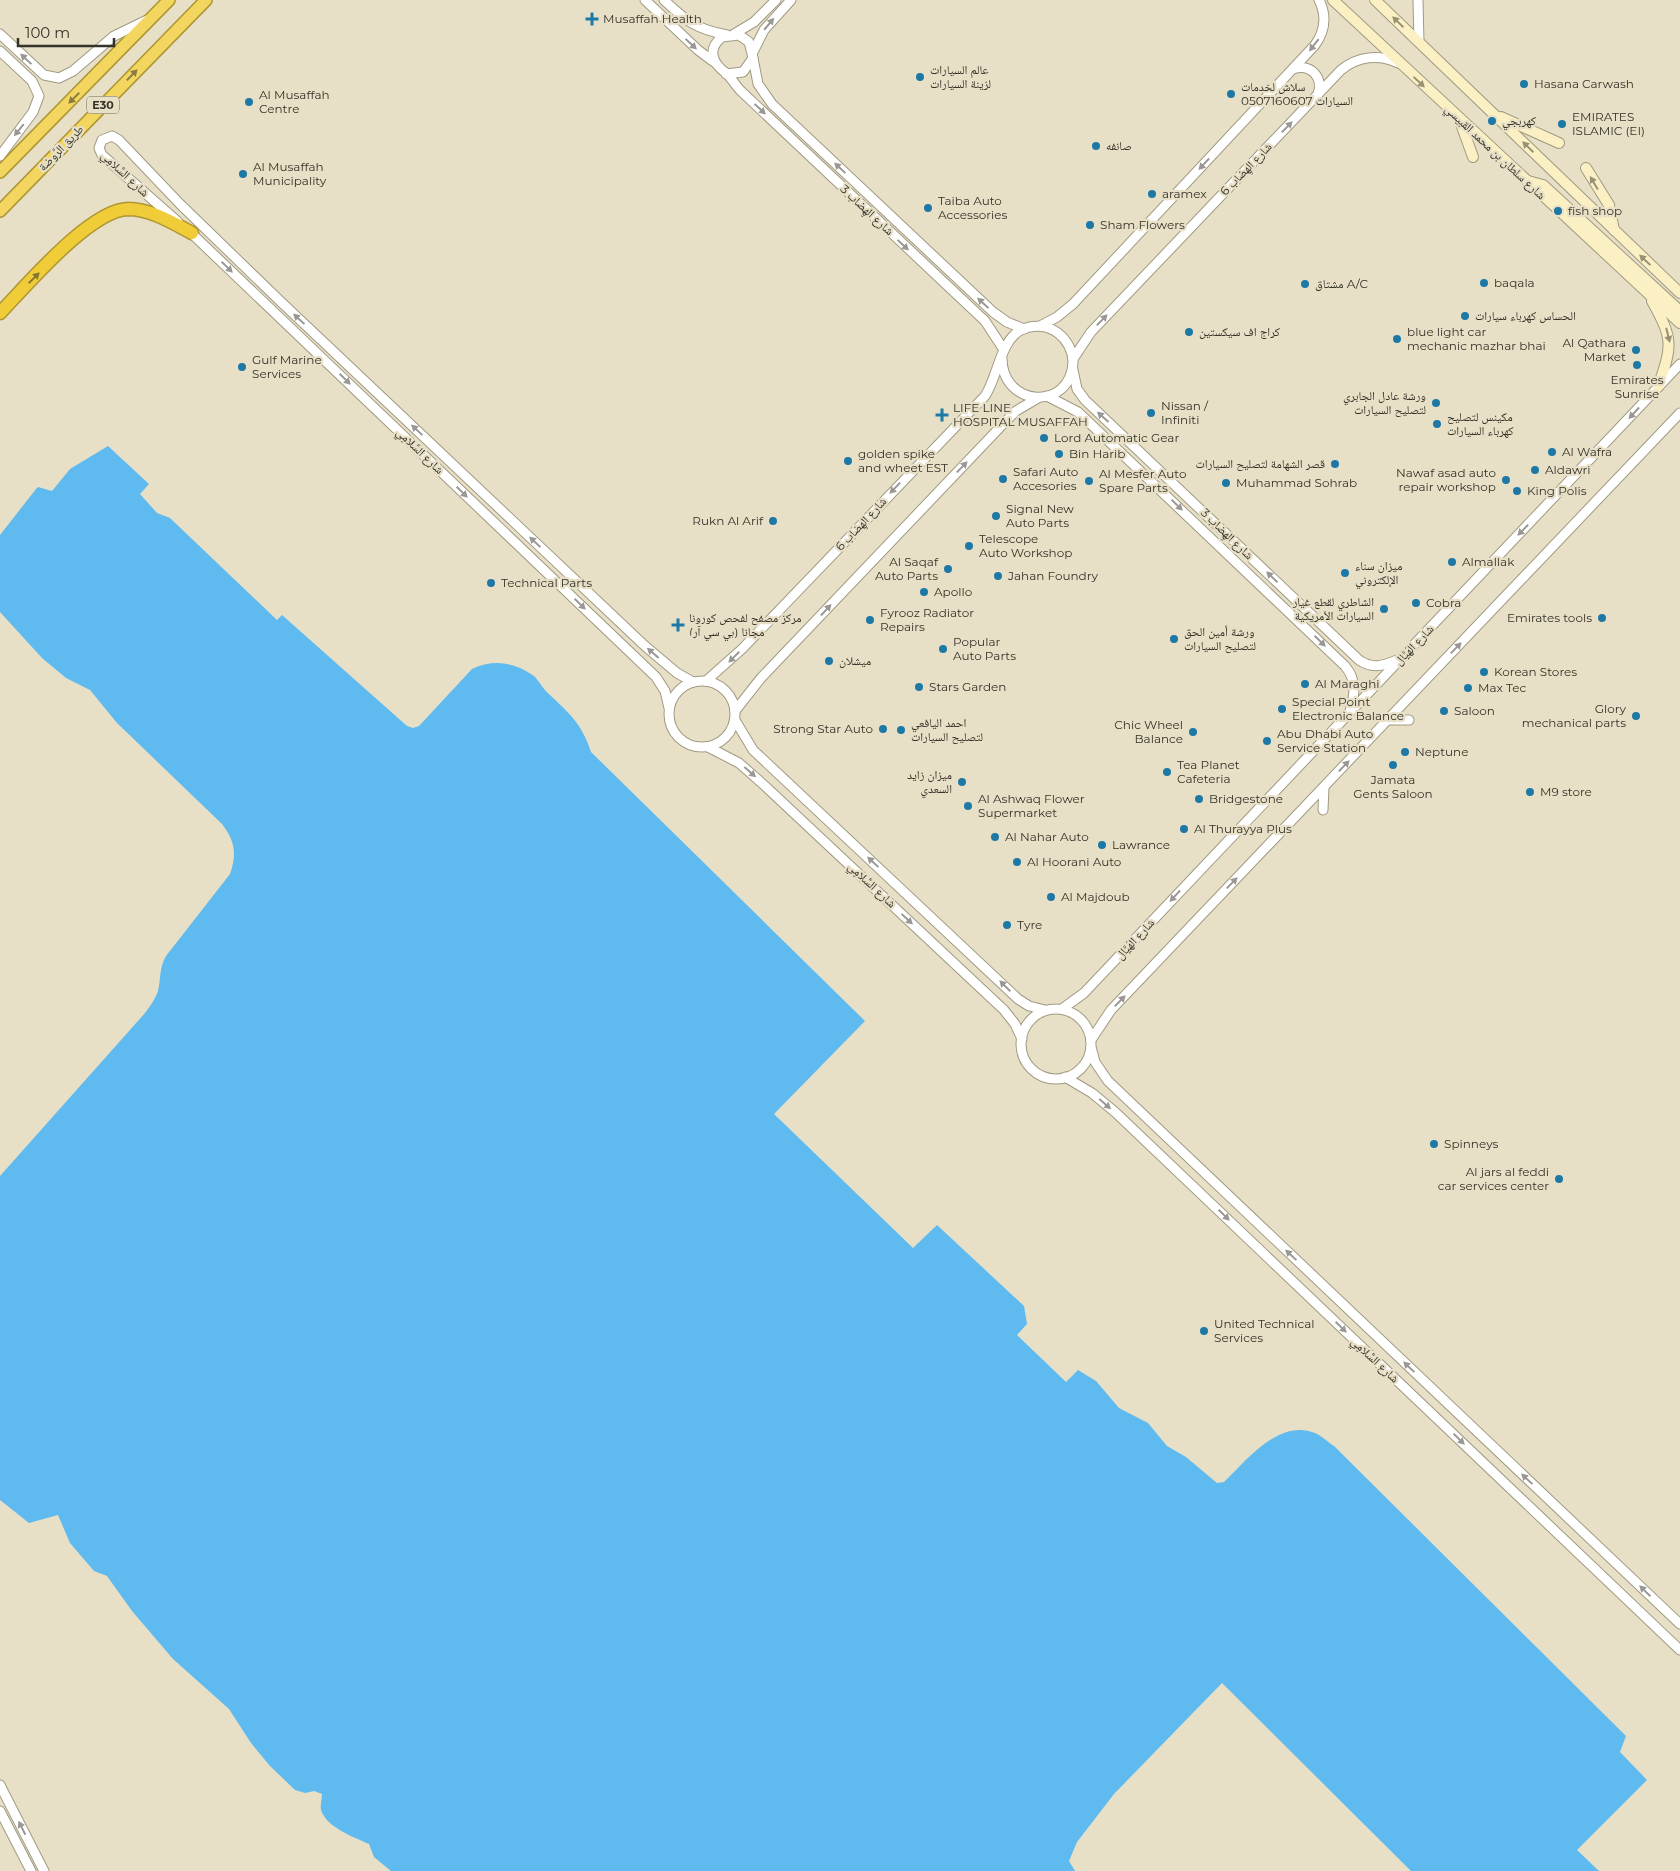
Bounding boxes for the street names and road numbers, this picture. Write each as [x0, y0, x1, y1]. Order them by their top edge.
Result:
road number: E30 [87, 96, 119, 114]
street label: شارع سلطان بن محمد القبيسي [1440, 101, 1549, 205]
street label: طريق الرَّوضة [35, 121, 87, 174]
street label: شارع الهِضاب 6 [1217, 139, 1276, 199]
street label: شارع السَّلامِي [96, 148, 153, 202]
street label: شارع الهِضاب 3 [836, 181, 897, 239]
street label: شارع السَّلامِي [391, 424, 447, 479]
street label: شارع الهِضاب 6 [832, 494, 891, 555]
street label: شارع الهِضاب 3 [1197, 505, 1257, 564]
street label: شارع الهَيَّال [1391, 621, 1437, 669]
street label: شارع السَّلامِي [843, 859, 900, 913]
street label: شارع الهَيَّال [1112, 915, 1158, 963]
street label: شارع السَّلامِي [1346, 1334, 1403, 1388]

